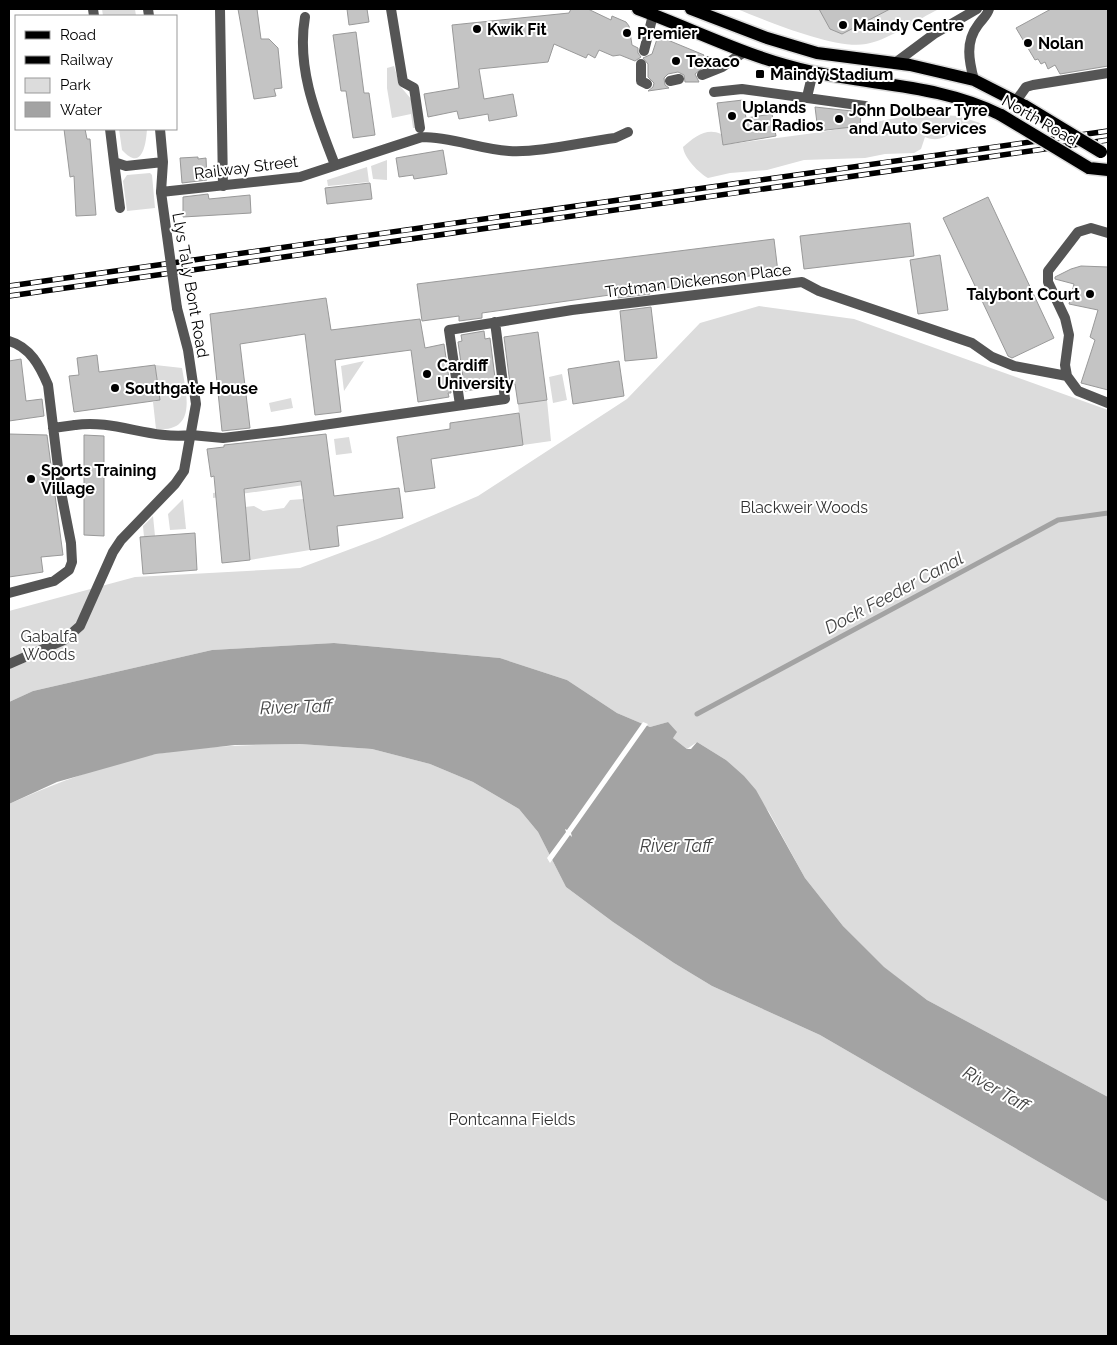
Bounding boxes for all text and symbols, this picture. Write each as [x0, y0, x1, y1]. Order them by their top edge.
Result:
legend [15, 15, 178, 130]
place label: Maindy Centre [853, 16, 965, 35]
marker: Maindy Centre [837, 19, 849, 31]
place label: Kwik Fit [487, 20, 547, 39]
marker: Kwik Fit [471, 23, 483, 35]
place label: Premier [637, 24, 697, 43]
text: Road [60, 26, 96, 44]
marker: Premier [621, 27, 633, 39]
place label: Nolan [1038, 34, 1084, 53]
marker: Nolan [1022, 37, 1034, 49]
text: Railway [60, 51, 113, 69]
place label: Texaco [686, 52, 740, 71]
marker: Texaco [670, 55, 682, 67]
place label: Maindy Stadium [770, 65, 893, 84]
marker: Maindy Stadium [754, 68, 766, 80]
text: Park [60, 76, 91, 94]
street label: North Road [998, 91, 1081, 150]
place label: Uplands Car Radios [742, 98, 824, 135]
text: Water [60, 101, 103, 119]
place label: John Dolbear Tyre and Auto Services [849, 101, 988, 138]
marker: Uplands Car Radios [726, 110, 738, 122]
marker: John Dolbear Tyre and Auto Services [833, 113, 845, 125]
street label: Railway Street [193, 152, 300, 183]
street label: Llys Tal y Bont Road [168, 211, 213, 359]
street label: Trotman Dickenson Place [604, 260, 792, 301]
place label: Talybont Court [967, 285, 1080, 304]
marker: Talybont Court [1084, 288, 1096, 300]
place label: Cardiff University [437, 356, 514, 393]
marker: Cardiff University [421, 368, 433, 380]
place label: Southgate House [125, 379, 258, 398]
marker: Southgate House [109, 382, 121, 394]
place label: Sports Training Village [41, 461, 156, 498]
marker: Sports Training Village [25, 473, 37, 485]
park label: Blackweir Woods [740, 498, 868, 517]
water label: Dock Feeder Canal [821, 547, 967, 638]
park label: Gabalfa Woods [20, 627, 78, 664]
water label: River Taff [259, 695, 335, 718]
water label: River Taff [640, 835, 714, 856]
water label: River Taff [960, 1061, 1035, 1117]
park label: Pontcanna Fields [448, 1110, 576, 1129]

